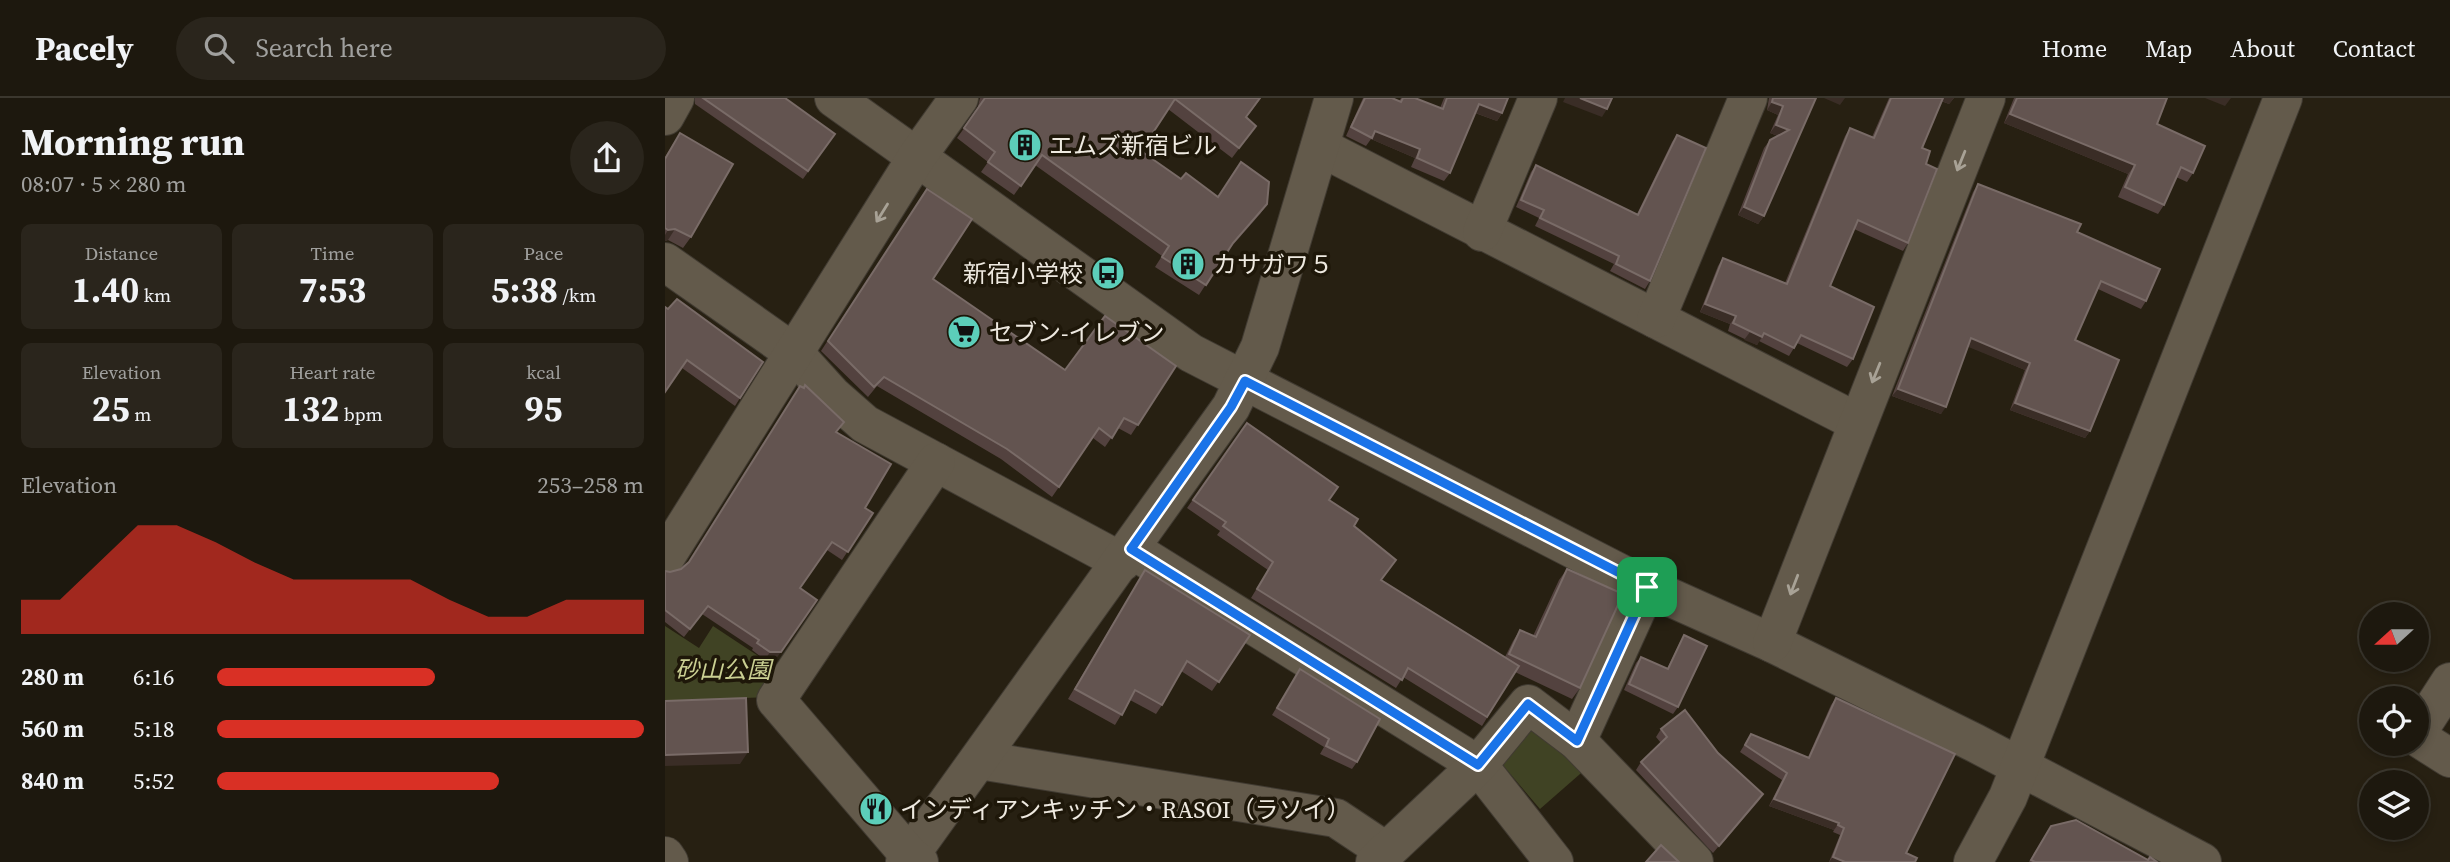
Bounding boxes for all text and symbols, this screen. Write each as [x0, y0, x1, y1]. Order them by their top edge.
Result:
search box [176, 17, 666, 80]
text: Pacely [35, 26, 134, 71]
icon: search [200, 29, 238, 67]
text: Search here [256, 30, 393, 66]
text: Home [2042, 32, 2107, 65]
text: Map [2145, 32, 2192, 65]
text: About [2230, 32, 2295, 65]
text: Contact [2333, 32, 2415, 65]
text: Morning run [21, 116, 245, 168]
button: share [570, 121, 644, 195]
building icon: エムズ新宿ビル [1006, 126, 1044, 164]
place label: エムズ新宿ビル [1049, 129, 1217, 162]
one-way arrow [1953, 150, 1966, 172]
text: 08:07 · 5 × 280 m [21, 168, 187, 200]
one-way arrow [874, 203, 888, 223]
text: Distance [85, 240, 158, 266]
text: Time [311, 240, 354, 266]
text: Pace [524, 240, 563, 266]
building icon: カサガワ５ [1169, 245, 1207, 283]
place label: カサガワ５ [1213, 248, 1333, 281]
bus stop icon: 新宿小学校 [1089, 254, 1127, 292]
place label: 新宿小学校 [963, 257, 1083, 290]
text: 1.40 [72, 266, 139, 314]
text: 7:53 [299, 266, 366, 314]
text: 5:38 [491, 266, 558, 314]
text: km [139, 282, 171, 308]
text: /km [558, 282, 596, 308]
supermarket icon: セブン-イレブン [945, 313, 983, 351]
place label: セブン-イレブン [989, 316, 1165, 349]
text: Elevation [82, 359, 161, 385]
text: Heart rate [289, 359, 376, 385]
text: kcal [526, 359, 561, 385]
one-way arrow [1869, 361, 1882, 383]
text: 25 [92, 385, 130, 433]
text: 132 [282, 385, 339, 433]
text: 95 [525, 385, 562, 433]
text: m [130, 401, 151, 427]
text: bpm [339, 401, 383, 427]
text: Elevation [21, 469, 117, 501]
text: 253–258 m [537, 469, 644, 501]
pin [1617, 557, 1677, 617]
icon: arrive [1628, 568, 1666, 606]
one-way arrow [1787, 573, 1800, 595]
north arrow [2359, 602, 2429, 672]
map controls [2359, 602, 2429, 840]
park label: 砂山公園 [675, 653, 774, 686]
text: 280 m [21, 661, 84, 693]
text: 6:16 [133, 661, 174, 693]
button: locate [2359, 686, 2429, 756]
text: 560 m [21, 713, 84, 745]
text: 5:18 [133, 713, 174, 745]
text: 840 m [21, 765, 84, 797]
text: 5:52 [133, 765, 174, 797]
button: layers [2359, 770, 2429, 840]
restaurant icon: インディアンキッチン・RASOI（ラソイ） [857, 790, 895, 828]
place label: インディアンキッチン・RASOI（ラソイ） [900, 793, 1351, 826]

